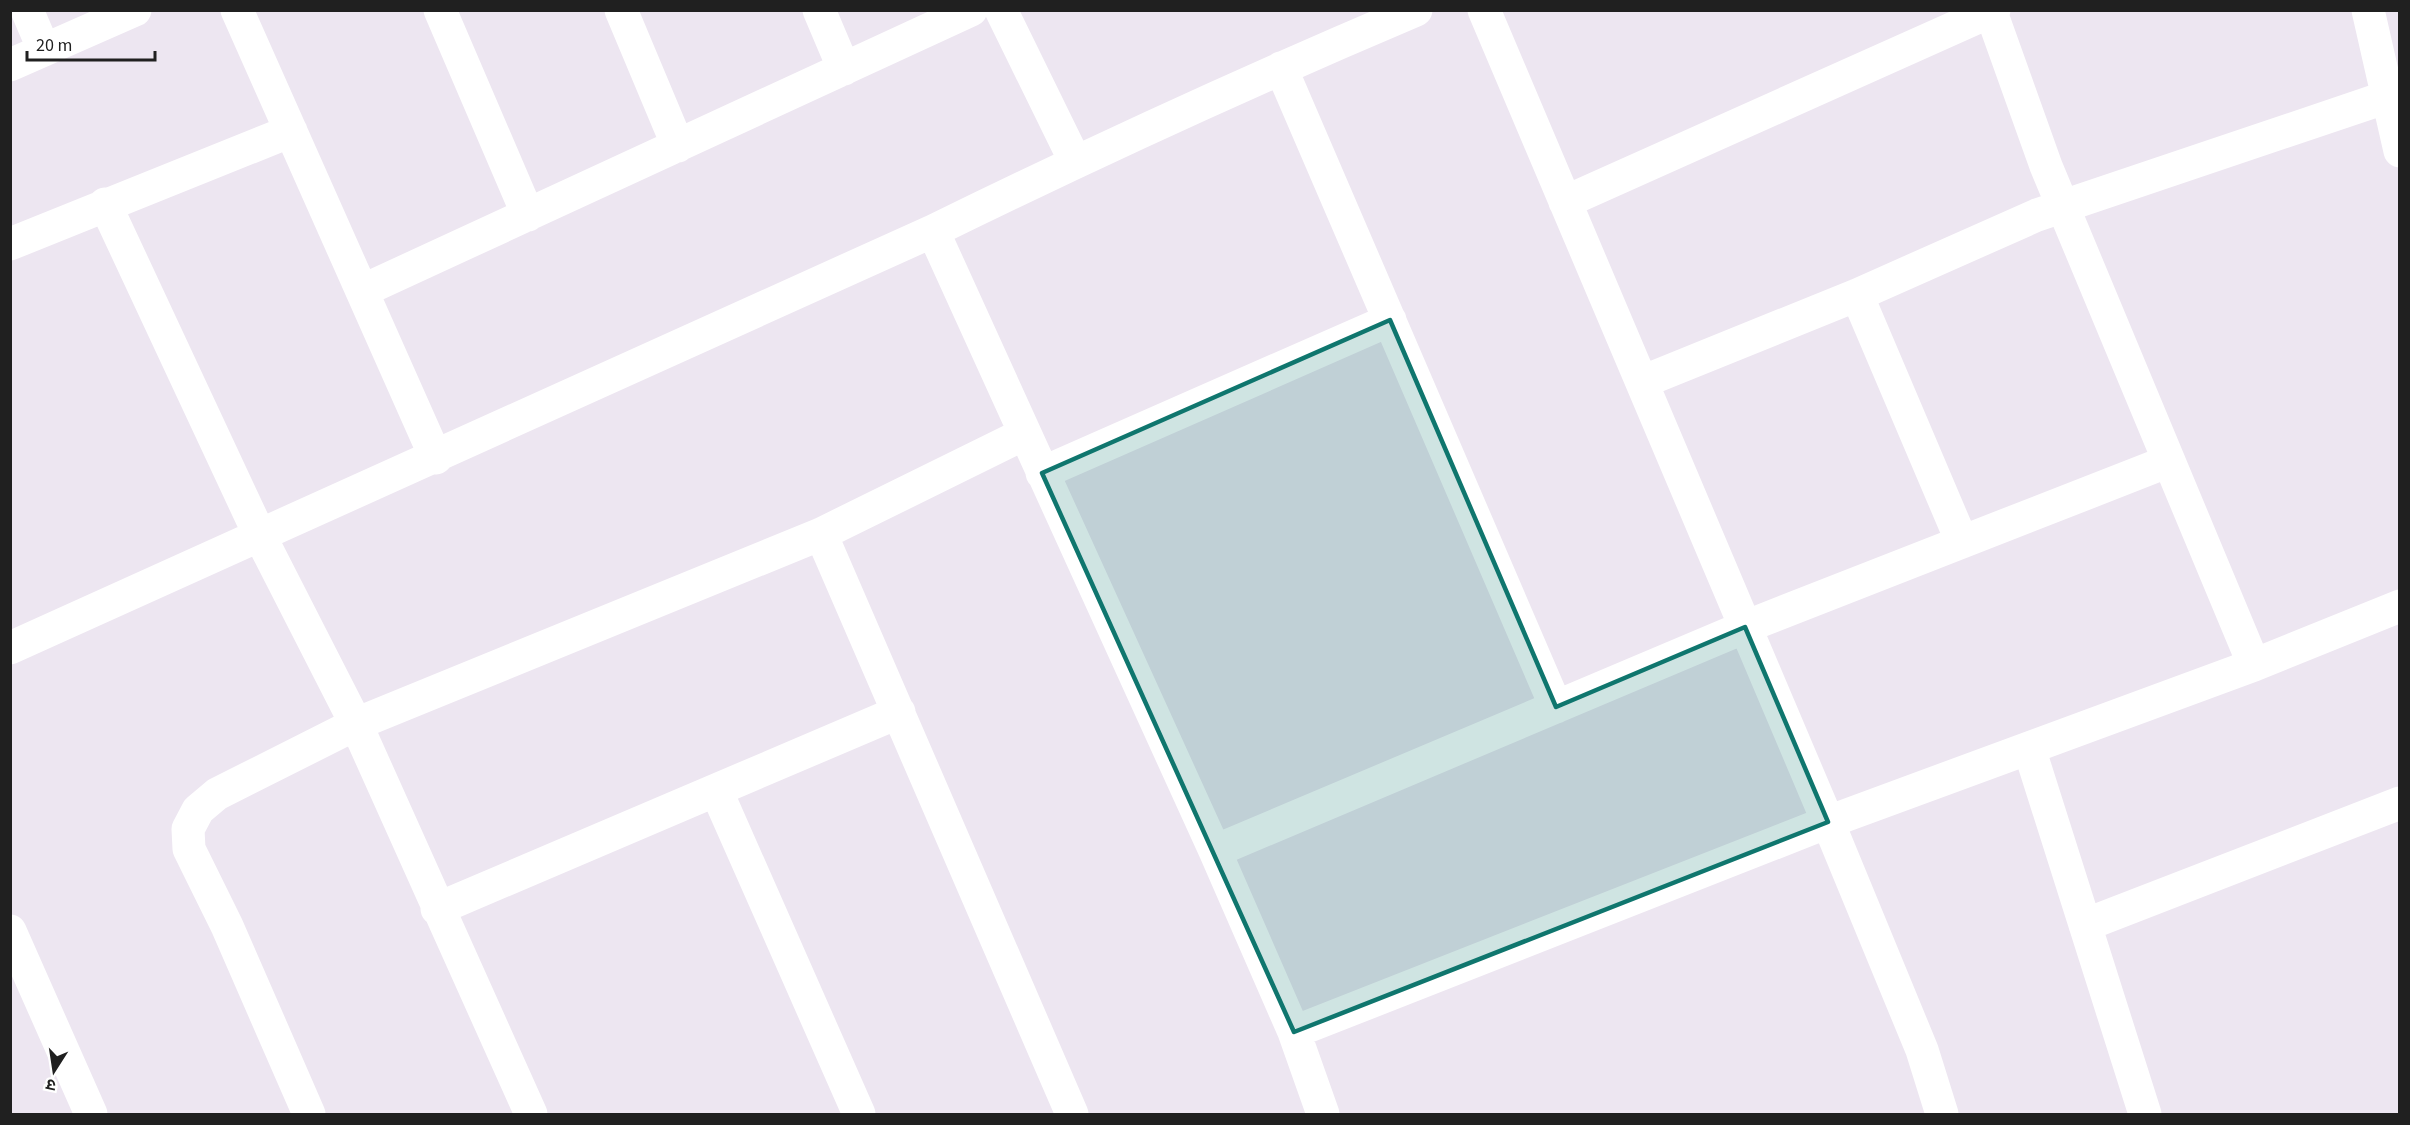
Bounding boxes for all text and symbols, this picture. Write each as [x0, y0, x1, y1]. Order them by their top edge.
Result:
scale bar [27, 24, 154, 62]
text: 20 m [36, 33, 72, 58]
north arrow [24, 1041, 84, 1101]
text: उ [44, 1073, 58, 1096]

